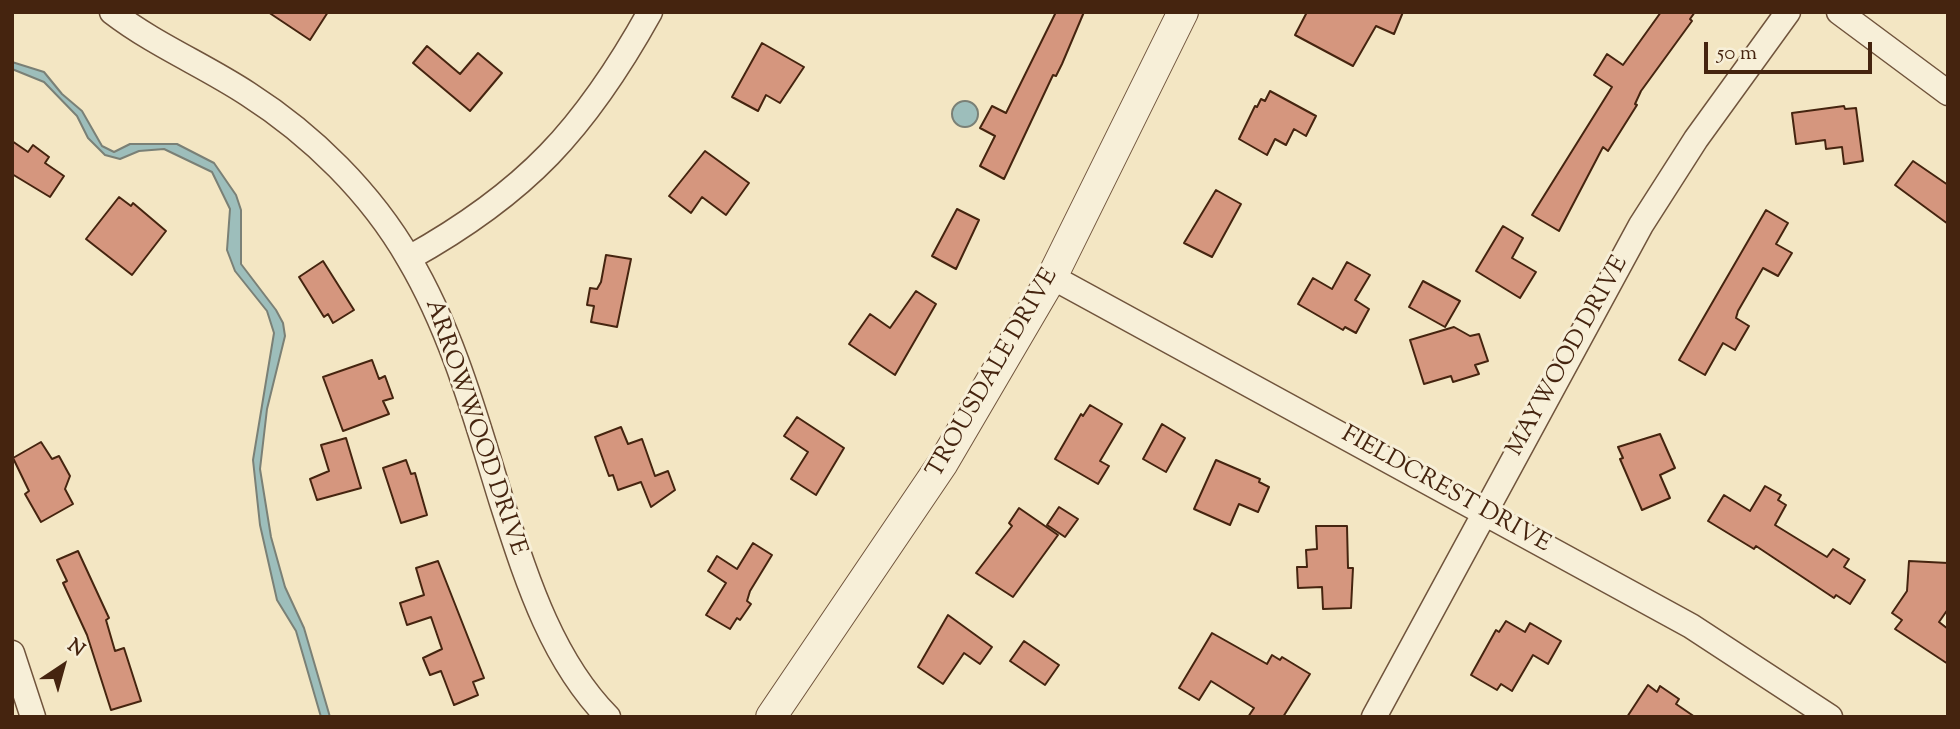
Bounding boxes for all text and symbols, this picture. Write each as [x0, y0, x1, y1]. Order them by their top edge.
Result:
scale bar [1708, 28, 1876, 72]
text: 50 m [1717, 39, 1757, 69]
street label: MAYWOOD DRIVE [1502, 252, 1636, 462]
street label: TROUSDALE DRIVE [922, 264, 1066, 484]
street label: ARROWWOOD DRIVE [417, 296, 531, 560]
street label: FIELDCREST DRIVE [1335, 422, 1555, 560]
north arrow [28, 631, 98, 701]
text: N [62, 633, 90, 664]

